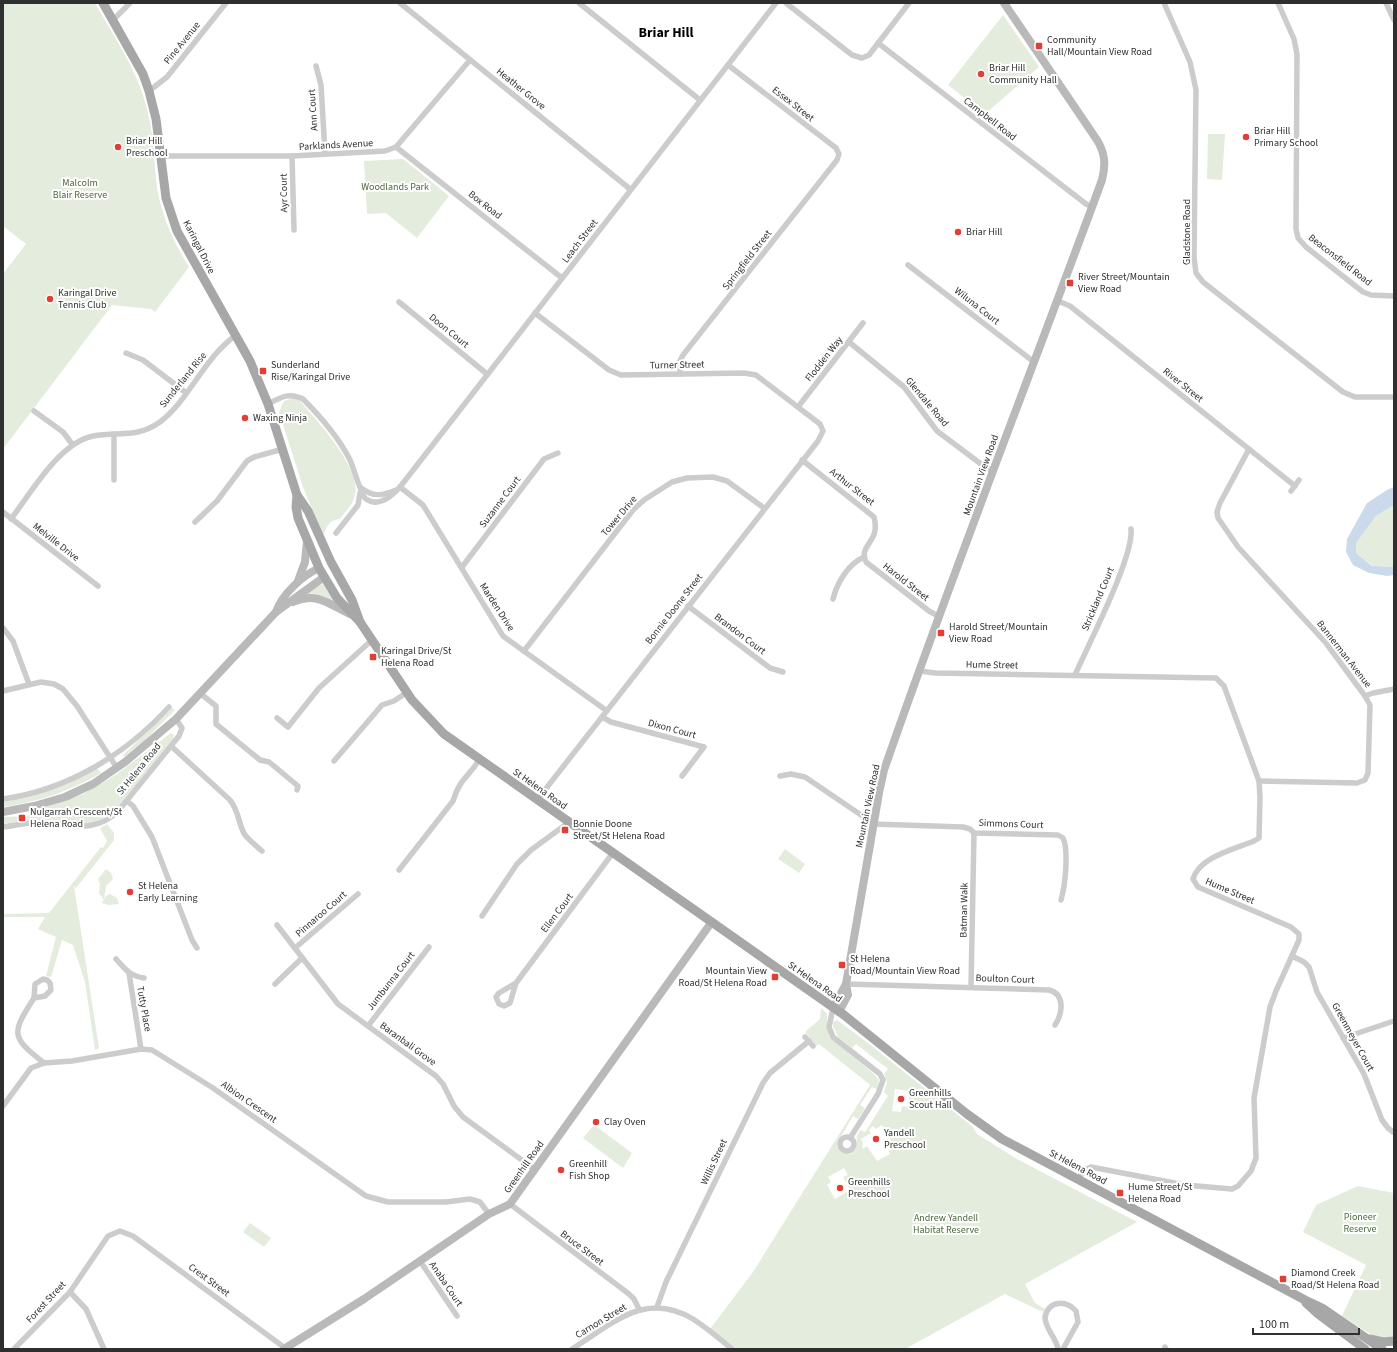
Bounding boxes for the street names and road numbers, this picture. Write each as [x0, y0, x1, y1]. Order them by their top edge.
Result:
street label: Pine Avenue [160, 19, 204, 67]
street label: Heather Grove [493, 65, 549, 113]
street label: Essex Street [769, 83, 818, 125]
street label: Ann Court [305, 88, 321, 131]
street label: Campbell Road [961, 94, 1019, 144]
street label: Parklands Avenue [299, 136, 374, 154]
street label: Ayr Court [277, 173, 291, 213]
street label: Box Road [465, 187, 505, 223]
street label: Gladstone Road [1180, 199, 1194, 265]
street label: Leach Street [559, 216, 602, 266]
street label: Karingal Drive [180, 218, 219, 276]
street label: Springfield Street [719, 227, 775, 293]
street label: Beaconsfield Road [1305, 231, 1375, 289]
street label: Wiluna Court [951, 284, 1003, 329]
street label: Doon Court [426, 310, 472, 352]
street label: Flodden Way [802, 333, 846, 385]
street label: Sunderland Rise [156, 349, 210, 411]
street label: Turner Street [649, 358, 705, 372]
street label: River Street [1160, 364, 1207, 406]
street label: Glendale Road [902, 374, 952, 430]
street label: Mountain View Road [960, 433, 1002, 517]
street label: Arthur Street [827, 465, 878, 509]
street label: Suzanne Court [476, 473, 524, 531]
street label: Tower Drive [598, 493, 640, 539]
street label: Melville Drive [30, 519, 82, 565]
street label: Harold Street [880, 559, 933, 605]
street label: Strickland Court [1078, 564, 1118, 633]
street label: Bonnie Doone Street [642, 570, 706, 647]
street label: Marden Drive [476, 580, 518, 634]
street label: Brandon Court [711, 610, 769, 658]
street label: Bannerman Avenue [1313, 617, 1375, 691]
street label: Hume Street [966, 658, 1019, 672]
street label: Dixon Court [646, 716, 698, 742]
street label: St Helena Road [114, 740, 164, 798]
street label: Mountain View Road [852, 763, 884, 849]
street label: St Helena Road [510, 765, 570, 813]
street label: Simmons Court [978, 816, 1044, 832]
street label: Hume Street [1203, 874, 1257, 908]
street label: Batman Walk [957, 882, 971, 938]
street label: Pinnaroo Court [292, 887, 350, 940]
street label: Ellen Court [537, 890, 577, 936]
street label: Jumbunna Court [364, 948, 419, 1013]
street label: St Helena Road [785, 958, 845, 1006]
street label: Boulton Court [975, 971, 1035, 987]
street label: Tutty Place [133, 985, 155, 1033]
street label: Greenmeyer Court [1328, 1000, 1378, 1074]
street label: Baranbali Grove [377, 1019, 439, 1069]
street label: Albion Crescent [218, 1078, 280, 1127]
street label: Willis Street [697, 1136, 731, 1187]
street label: Greenhill Road [501, 1138, 547, 1196]
street label: St Helena Road [1047, 1146, 1109, 1188]
street label: Bruce Street [557, 1227, 607, 1269]
street label: Anaba Court [426, 1259, 467, 1310]
street label: Crest Street [185, 1260, 233, 1300]
street label: Forest Street [23, 1277, 70, 1326]
street label: Carnon Street [573, 1300, 630, 1342]

